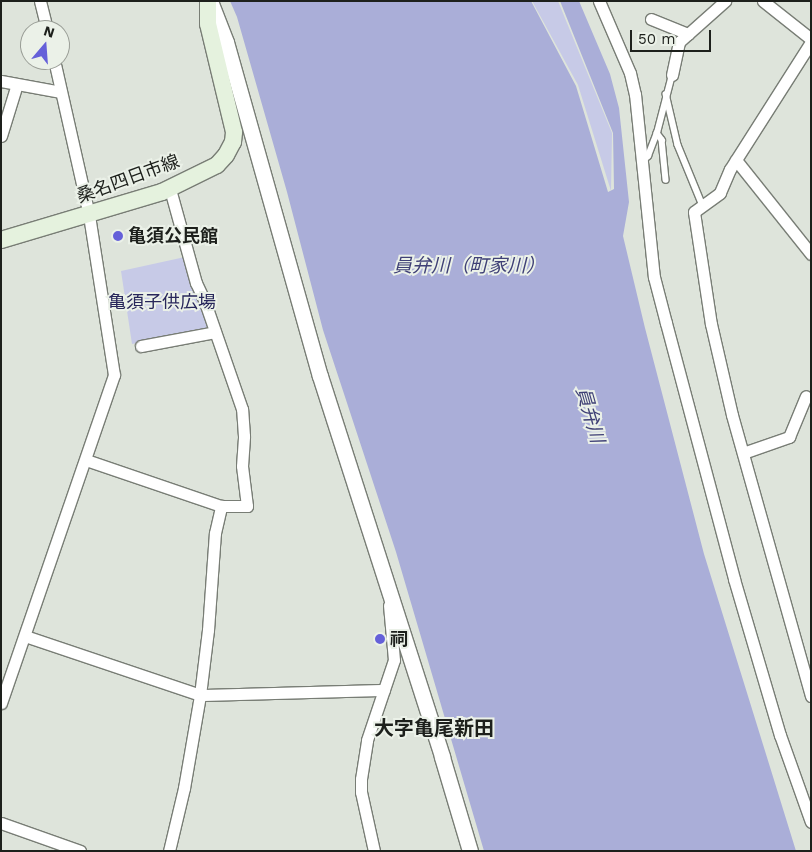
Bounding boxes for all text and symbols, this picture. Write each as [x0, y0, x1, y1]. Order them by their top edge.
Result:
north arrow [20, 20, 70, 70]
scale bar [632, 20, 713, 52]
text: N [42, 22, 57, 41]
text: 50 m [638, 30, 675, 48]
street label: 桑名四日市線 [74, 150, 182, 208]
place label: 亀須公民館 [128, 225, 218, 247]
marker: 亀須公民館 [112, 230, 124, 242]
water label: 員弁川（町家川） [393, 255, 545, 277]
park label: 亀須子供広場 [108, 291, 216, 313]
water label: 員弁川 [571, 384, 609, 446]
place label: 祠 [390, 628, 408, 650]
marker: 祠 [374, 633, 386, 645]
district label: 大字亀尾新田 [374, 716, 494, 740]

